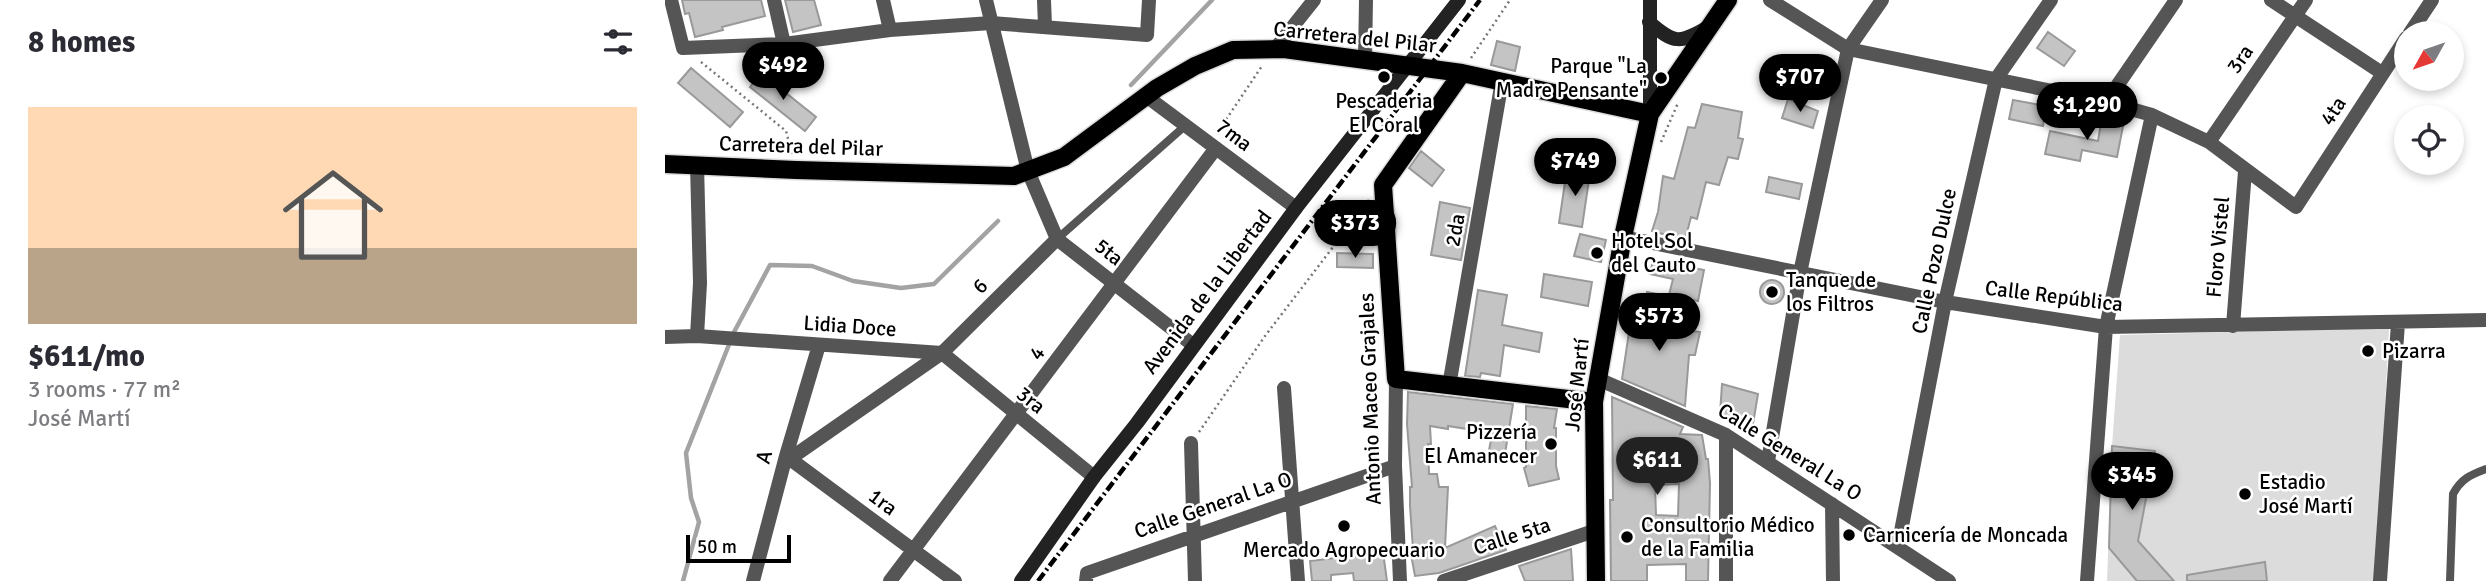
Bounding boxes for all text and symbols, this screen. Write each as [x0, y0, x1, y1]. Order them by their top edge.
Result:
street label: Carretera del Pilar [1272, 16, 1438, 59]
north arrow [2394, 21, 2464, 91]
map controls [2394, 21, 2464, 175]
icon: filters [599, 23, 637, 61]
text: 8 homes [28, 24, 135, 61]
street label: 3ra [2221, 39, 2259, 79]
pin: $492 [742, 42, 824, 102]
text: $492 [758, 50, 808, 79]
place label: Parque "La Madre Pensante" [1496, 53, 1647, 103]
pin: $707 [1759, 54, 1841, 114]
text: $707 [1775, 62, 1825, 91]
marker: Pescaderia El Coral [1376, 69, 1392, 85]
marker: Parque "La Madre Pensante" [1653, 70, 1669, 86]
pin: $1,290 [2030, 82, 2144, 142]
place label: Pescaderia El Coral [1335, 88, 1433, 138]
text: $1,290 [2053, 90, 2121, 119]
street label: 4ta [2314, 92, 2352, 130]
button: locate [2394, 105, 2464, 175]
street label: 7ma [1211, 113, 1257, 157]
street label: Carretera del Pilar [719, 130, 884, 162]
pin: $749 [1534, 138, 1616, 198]
text: $749 [1550, 146, 1600, 175]
icon: home [270, 152, 396, 278]
street label: Calle Pozo Dulce [1906, 186, 1962, 336]
street label: Floro Vistel [2201, 195, 2235, 299]
pin: $373 [1314, 201, 1396, 260]
street label: Avenida de la Libertad [1137, 205, 1277, 379]
text: $373 [1330, 208, 1380, 237]
street label: 2da [1439, 211, 1471, 249]
place label: Hotel Sol del Cauto [1611, 228, 1696, 278]
street label: 5ta [1089, 233, 1129, 271]
marker: Hotel Sol del Cauto [1589, 245, 1605, 261]
place label: Tanque de los Filtros [1786, 267, 1876, 317]
street label: 6 [967, 273, 993, 299]
street label: Calle República [1983, 275, 2125, 317]
marker: Tanque de los Filtros [1764, 284, 1780, 300]
street label: Antonio Maceo Grajales [1353, 292, 1387, 506]
pin: $573 [1618, 294, 1700, 353]
text: $573 [1634, 301, 1684, 330]
street label: Lidia Doce [803, 310, 897, 342]
street label: José Martí [1559, 337, 1595, 433]
text: $611/mo [28, 338, 145, 375]
place label: Pizarra [2382, 338, 2446, 364]
street label: 4 [1023, 341, 1051, 365]
marker: Pizarra [2360, 343, 2376, 359]
text: 3 rooms · 77 m² [28, 375, 181, 404]
street label: 3ra [1011, 381, 1051, 419]
street label: Calle General La O [1713, 397, 1867, 507]
text: José Martí [28, 404, 131, 433]
place label: Pizzería El Amanecer [1424, 419, 1537, 469]
marker: Pizzería El Amanecer [1543, 436, 1559, 452]
pin: $611 [1616, 438, 1698, 497]
text: $611 [1632, 445, 1682, 474]
street label: A [750, 447, 778, 467]
pin: $345 [2091, 452, 2173, 512]
text: $345 [2107, 460, 2157, 489]
street label: Calle General La O [1131, 466, 1295, 544]
place label: Estadio José Martí [2259, 469, 2353, 519]
street label: 1ra [863, 483, 903, 521]
marker: Estadio José Martí [2237, 486, 2253, 502]
street label: Calle 5ta [1470, 511, 1554, 561]
place label: Consultorio Médico de la Familia [1641, 512, 1815, 562]
marker: Mercado Agropecuario [1336, 518, 1352, 534]
place label: Carnicería de Moncada [1863, 522, 2068, 548]
marker: Carnicería de Moncada [1841, 527, 1857, 543]
marker: Consultorio Médico de la Familia [1619, 529, 1635, 545]
scale bar [686, 532, 791, 564]
text: 50 m [697, 535, 737, 559]
place label: Mercado Agropecuario [1243, 537, 1445, 563]

